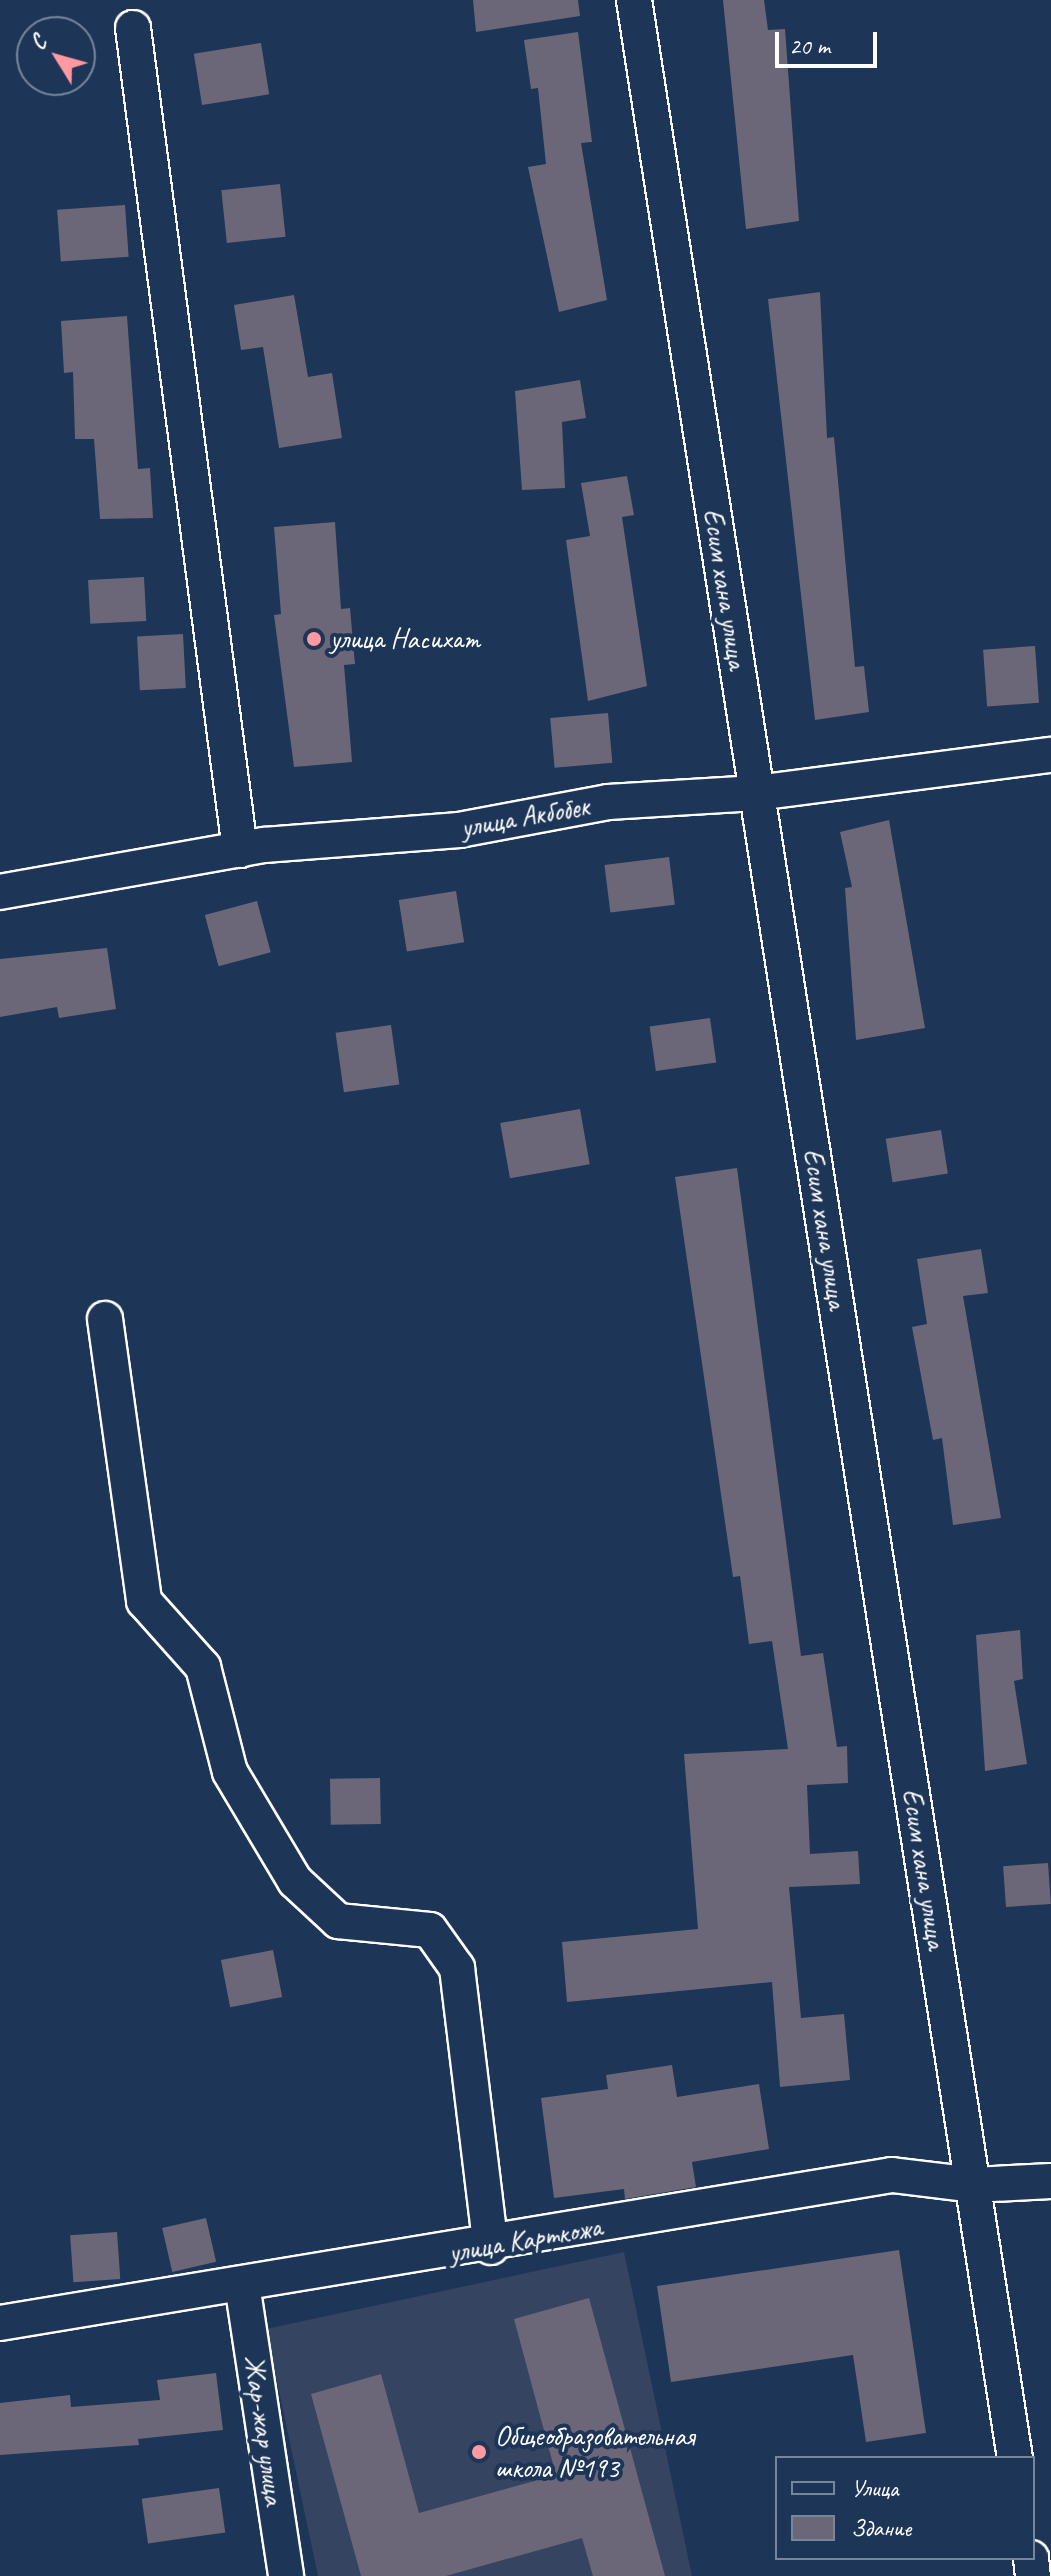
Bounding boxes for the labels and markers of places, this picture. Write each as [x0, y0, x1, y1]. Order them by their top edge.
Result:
place label: улица Насихат [330, 622, 477, 656]
marker: улица Насихат [305, 630, 323, 648]
place label: Общеобразовательная школа №193 [495, 2419, 694, 2485]
marker: Общеобразовательная школа №193 [470, 2443, 488, 2461]

